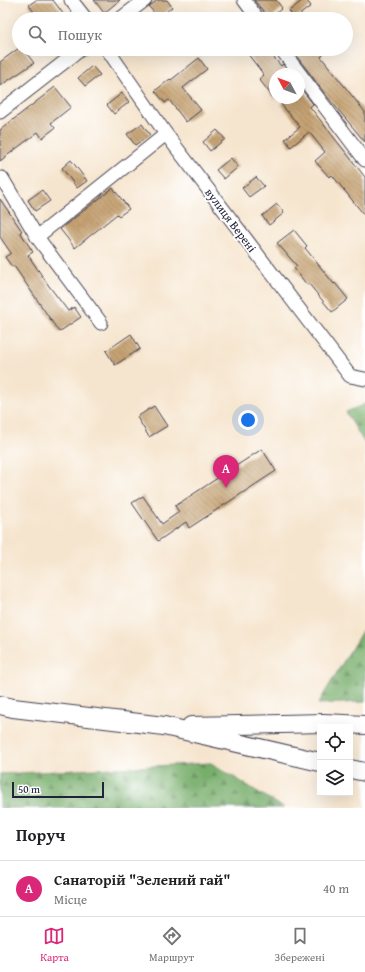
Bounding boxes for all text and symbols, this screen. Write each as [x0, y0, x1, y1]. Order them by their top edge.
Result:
search box [12, 12, 353, 56]
icon: search [26, 23, 48, 45]
text: Пошук [58, 24, 102, 45]
north arrow [269, 68, 305, 104]
street label: вулиця Верені [201, 184, 261, 256]
your location [238, 410, 258, 430]
pin: A [213, 455, 239, 488]
map controls [317, 724, 353, 796]
button: locate [317, 724, 353, 760]
button: layers [317, 760, 353, 796]
scale bar [12, 780, 104, 799]
text: 50 m [18, 781, 40, 797]
text: Поруч [16, 822, 65, 847]
text: Санаторій "Зелений гай" [54, 869, 231, 890]
text: A [25, 879, 33, 898]
text: 40 m [323, 879, 349, 898]
text: Місце [54, 890, 87, 909]
tab: Карта [40, 925, 69, 965]
tab: Маршрут [149, 925, 194, 965]
tab: Збережені [274, 925, 325, 965]

